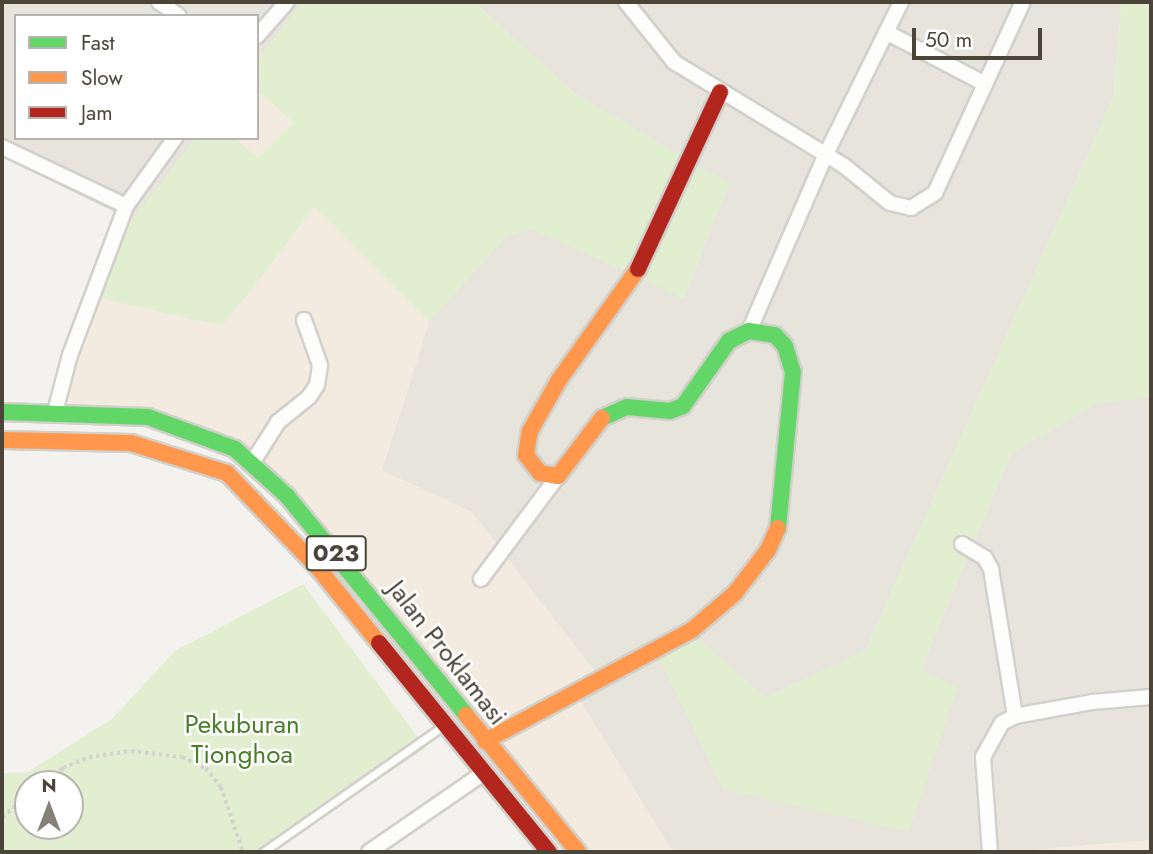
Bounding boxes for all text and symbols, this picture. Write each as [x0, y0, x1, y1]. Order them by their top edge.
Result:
legend [14, 14, 259, 140]
scale bar [915, 14, 1044, 58]
text: 50 m [925, 25, 972, 55]
text: Fast [81, 28, 114, 58]
text: Slow [81, 63, 123, 93]
text: Jam [81, 98, 113, 128]
road number: 023 [304, 532, 368, 574]
street label: Jalan Proklamasi [381, 574, 513, 732]
park label: Pekuburan Tionghoa [184, 709, 300, 770]
north arrow [14, 770, 84, 840]
text: N [41, 772, 57, 799]

